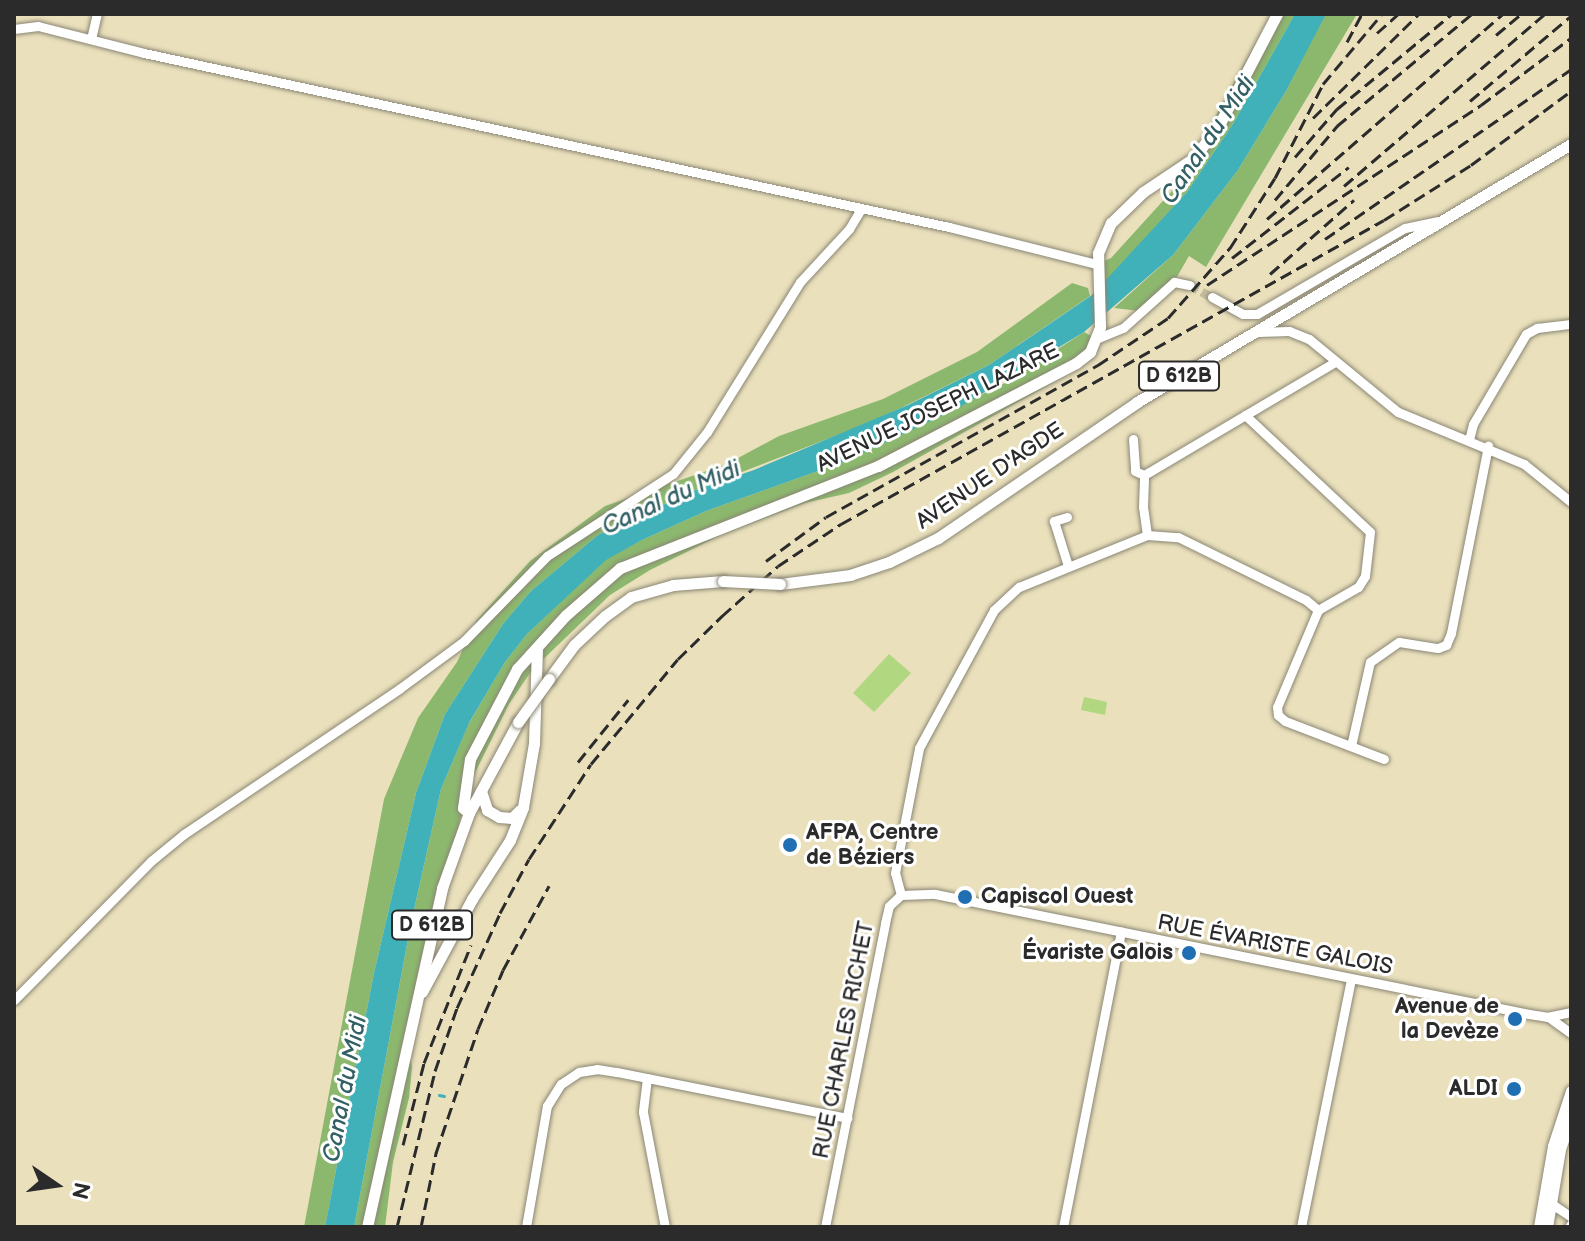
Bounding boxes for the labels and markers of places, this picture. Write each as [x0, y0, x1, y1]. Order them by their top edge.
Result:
place label: AFPA, Centre de Béziers [806, 819, 938, 870]
marker: AFPA, Centre de Béziers [781, 836, 799, 854]
place label: Capiscol Ouest [981, 884, 1133, 910]
marker: Capiscol Ouest [956, 888, 974, 906]
place label: Évariste Galois [1022, 940, 1173, 966]
marker: Évariste Galois [1180, 944, 1198, 962]
place label: Avenue de la Devèze [1395, 993, 1499, 1044]
marker: Avenue de la Devèze [1506, 1010, 1524, 1028]
place label: ALDI [1449, 1076, 1498, 1102]
marker: ALDI [1505, 1080, 1523, 1098]

